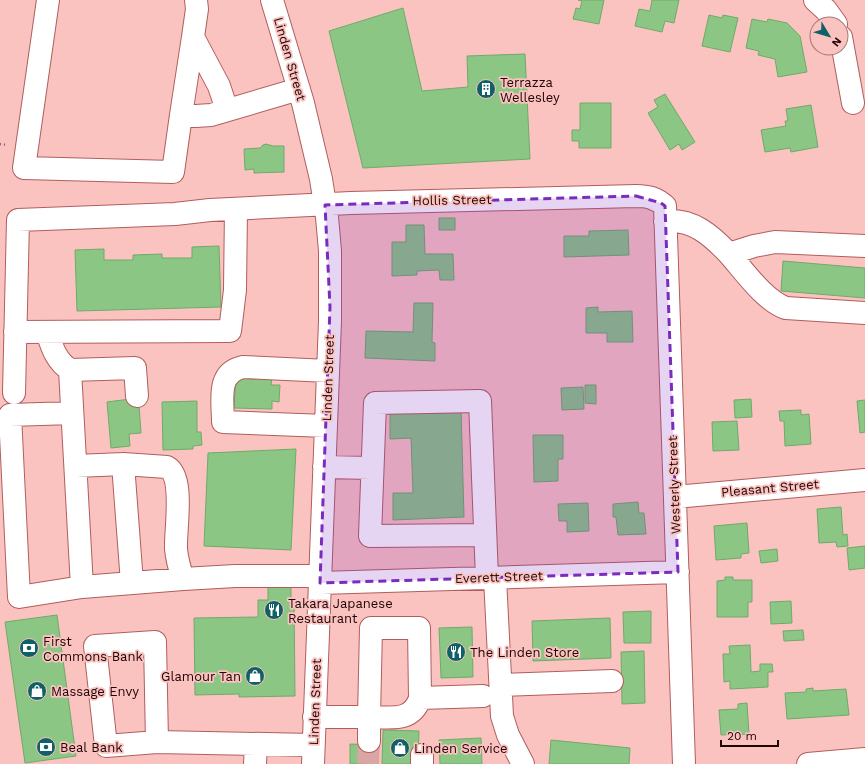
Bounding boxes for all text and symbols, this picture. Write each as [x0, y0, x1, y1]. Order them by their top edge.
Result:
street label: Linden Street [271, 15, 309, 103]
north arrow [809, 16, 849, 56]
text: N [829, 35, 844, 49]
place label: Terrazza Wellesley [500, 75, 560, 105]
building icon: Terrazza Wellesley [475, 78, 497, 100]
street label: Hollis Street [412, 192, 492, 208]
street label: Linden Street [319, 334, 337, 422]
street label: Westerly Street [665, 435, 683, 534]
street label: Pleasant Street [721, 476, 820, 500]
street label: Everett Street [455, 568, 544, 586]
place label: Takara Japanese Restaurant [288, 596, 393, 626]
restaurant icon: Takara Japanese Restaurant [263, 599, 285, 621]
place label: First Commons Bank [43, 634, 144, 664]
bank icon: First Commons Bank [18, 637, 40, 659]
restaurant icon: The Linden Store [445, 641, 467, 663]
place label: The Linden Store [470, 645, 579, 660]
street label: Linden Street [306, 658, 324, 746]
shop icon: Glamour Tan [244, 665, 266, 687]
place label: Glamour Tan [161, 669, 241, 684]
shop icon: Massage Envy [26, 680, 48, 702]
place label: Massage Envy [51, 684, 139, 699]
scale bar [721, 722, 778, 748]
text: 20 m [727, 729, 757, 743]
bank icon: Beal Bank [35, 736, 57, 758]
shop icon: Linden Service [389, 737, 411, 759]
place label: Beal Bank [60, 740, 123, 755]
place label: Linden Service [414, 741, 508, 756]

